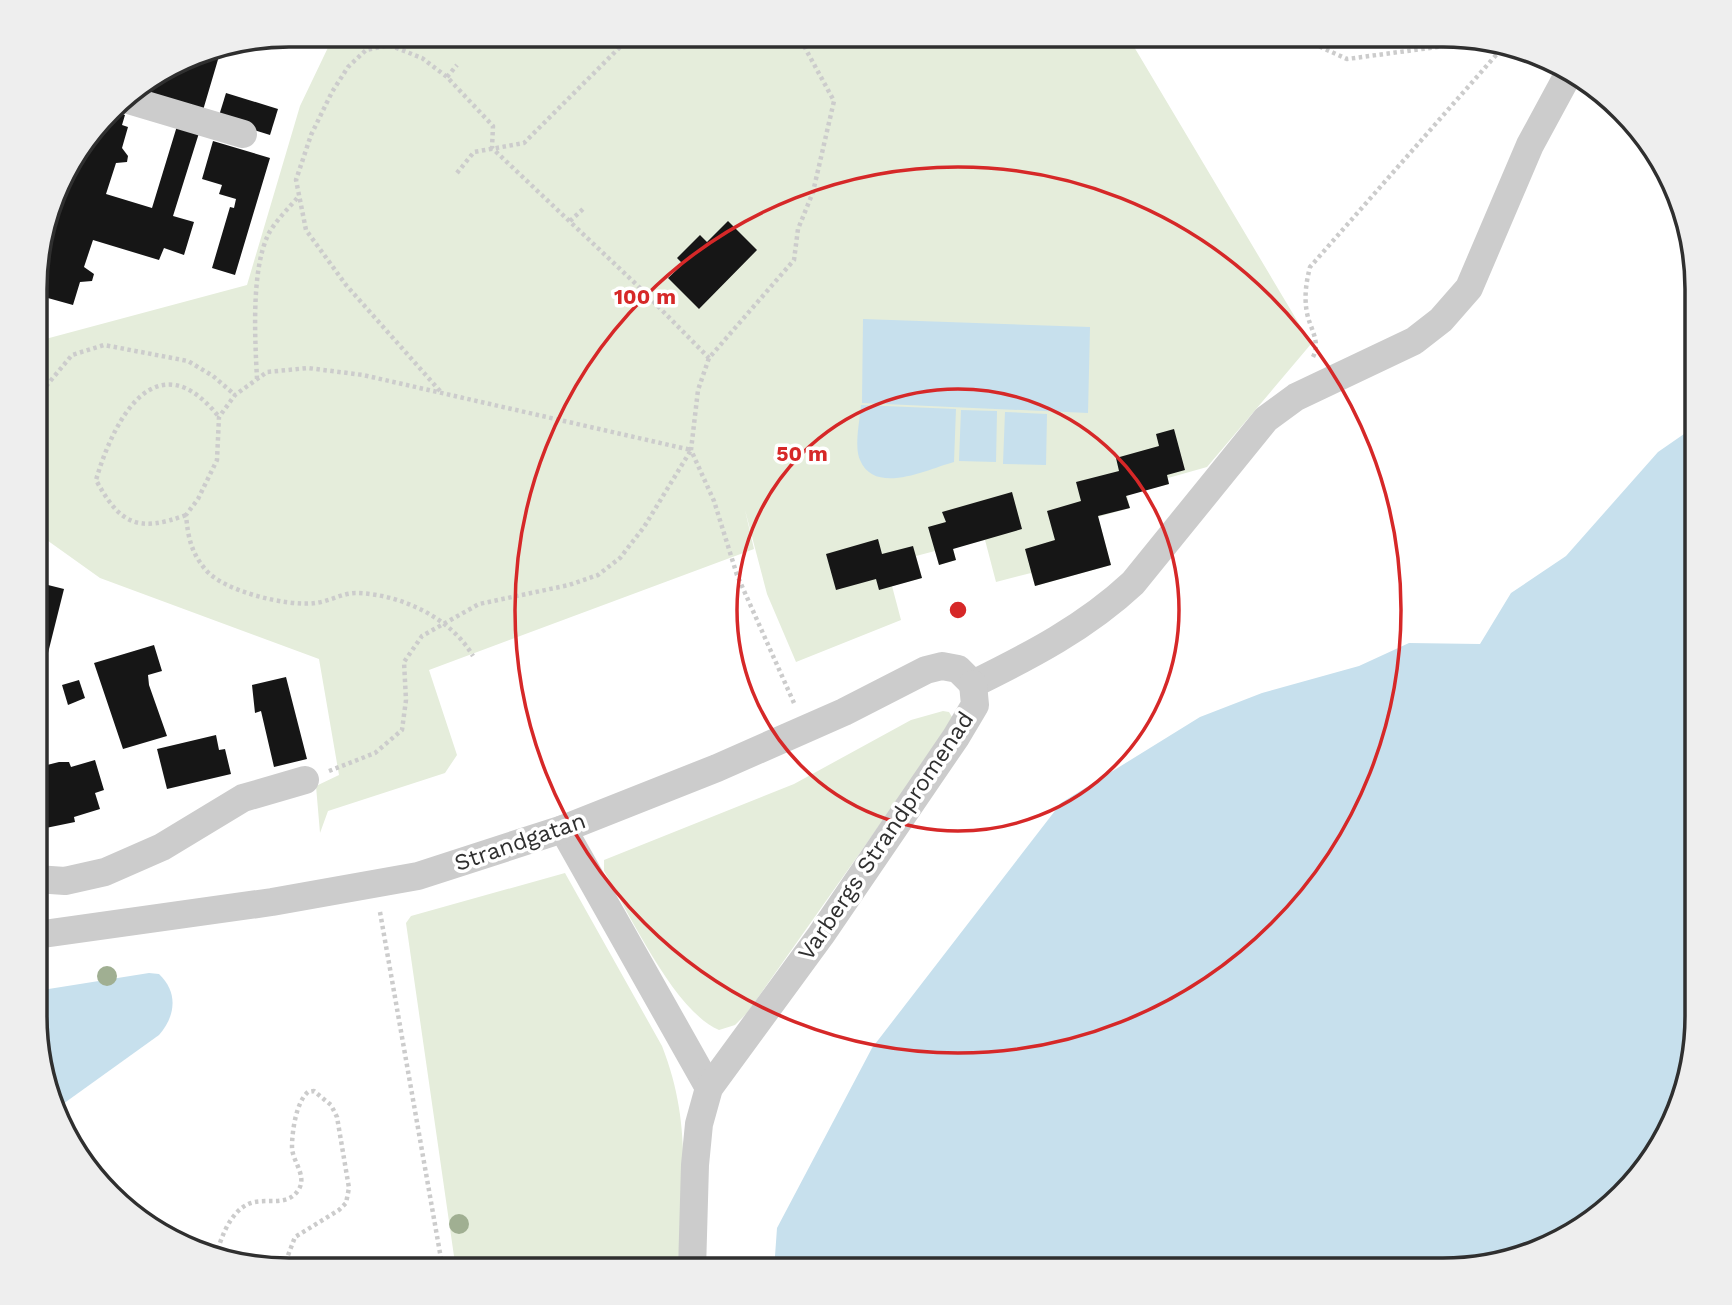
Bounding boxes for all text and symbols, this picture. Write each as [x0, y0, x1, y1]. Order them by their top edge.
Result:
text: 100 m [614, 284, 676, 309]
text: 50 m [776, 441, 828, 466]
centre of rings [946, 598, 970, 622]
street label: Varbergs Strandpromenad [793, 707, 979, 965]
street label: Strandgatan [451, 807, 589, 877]

